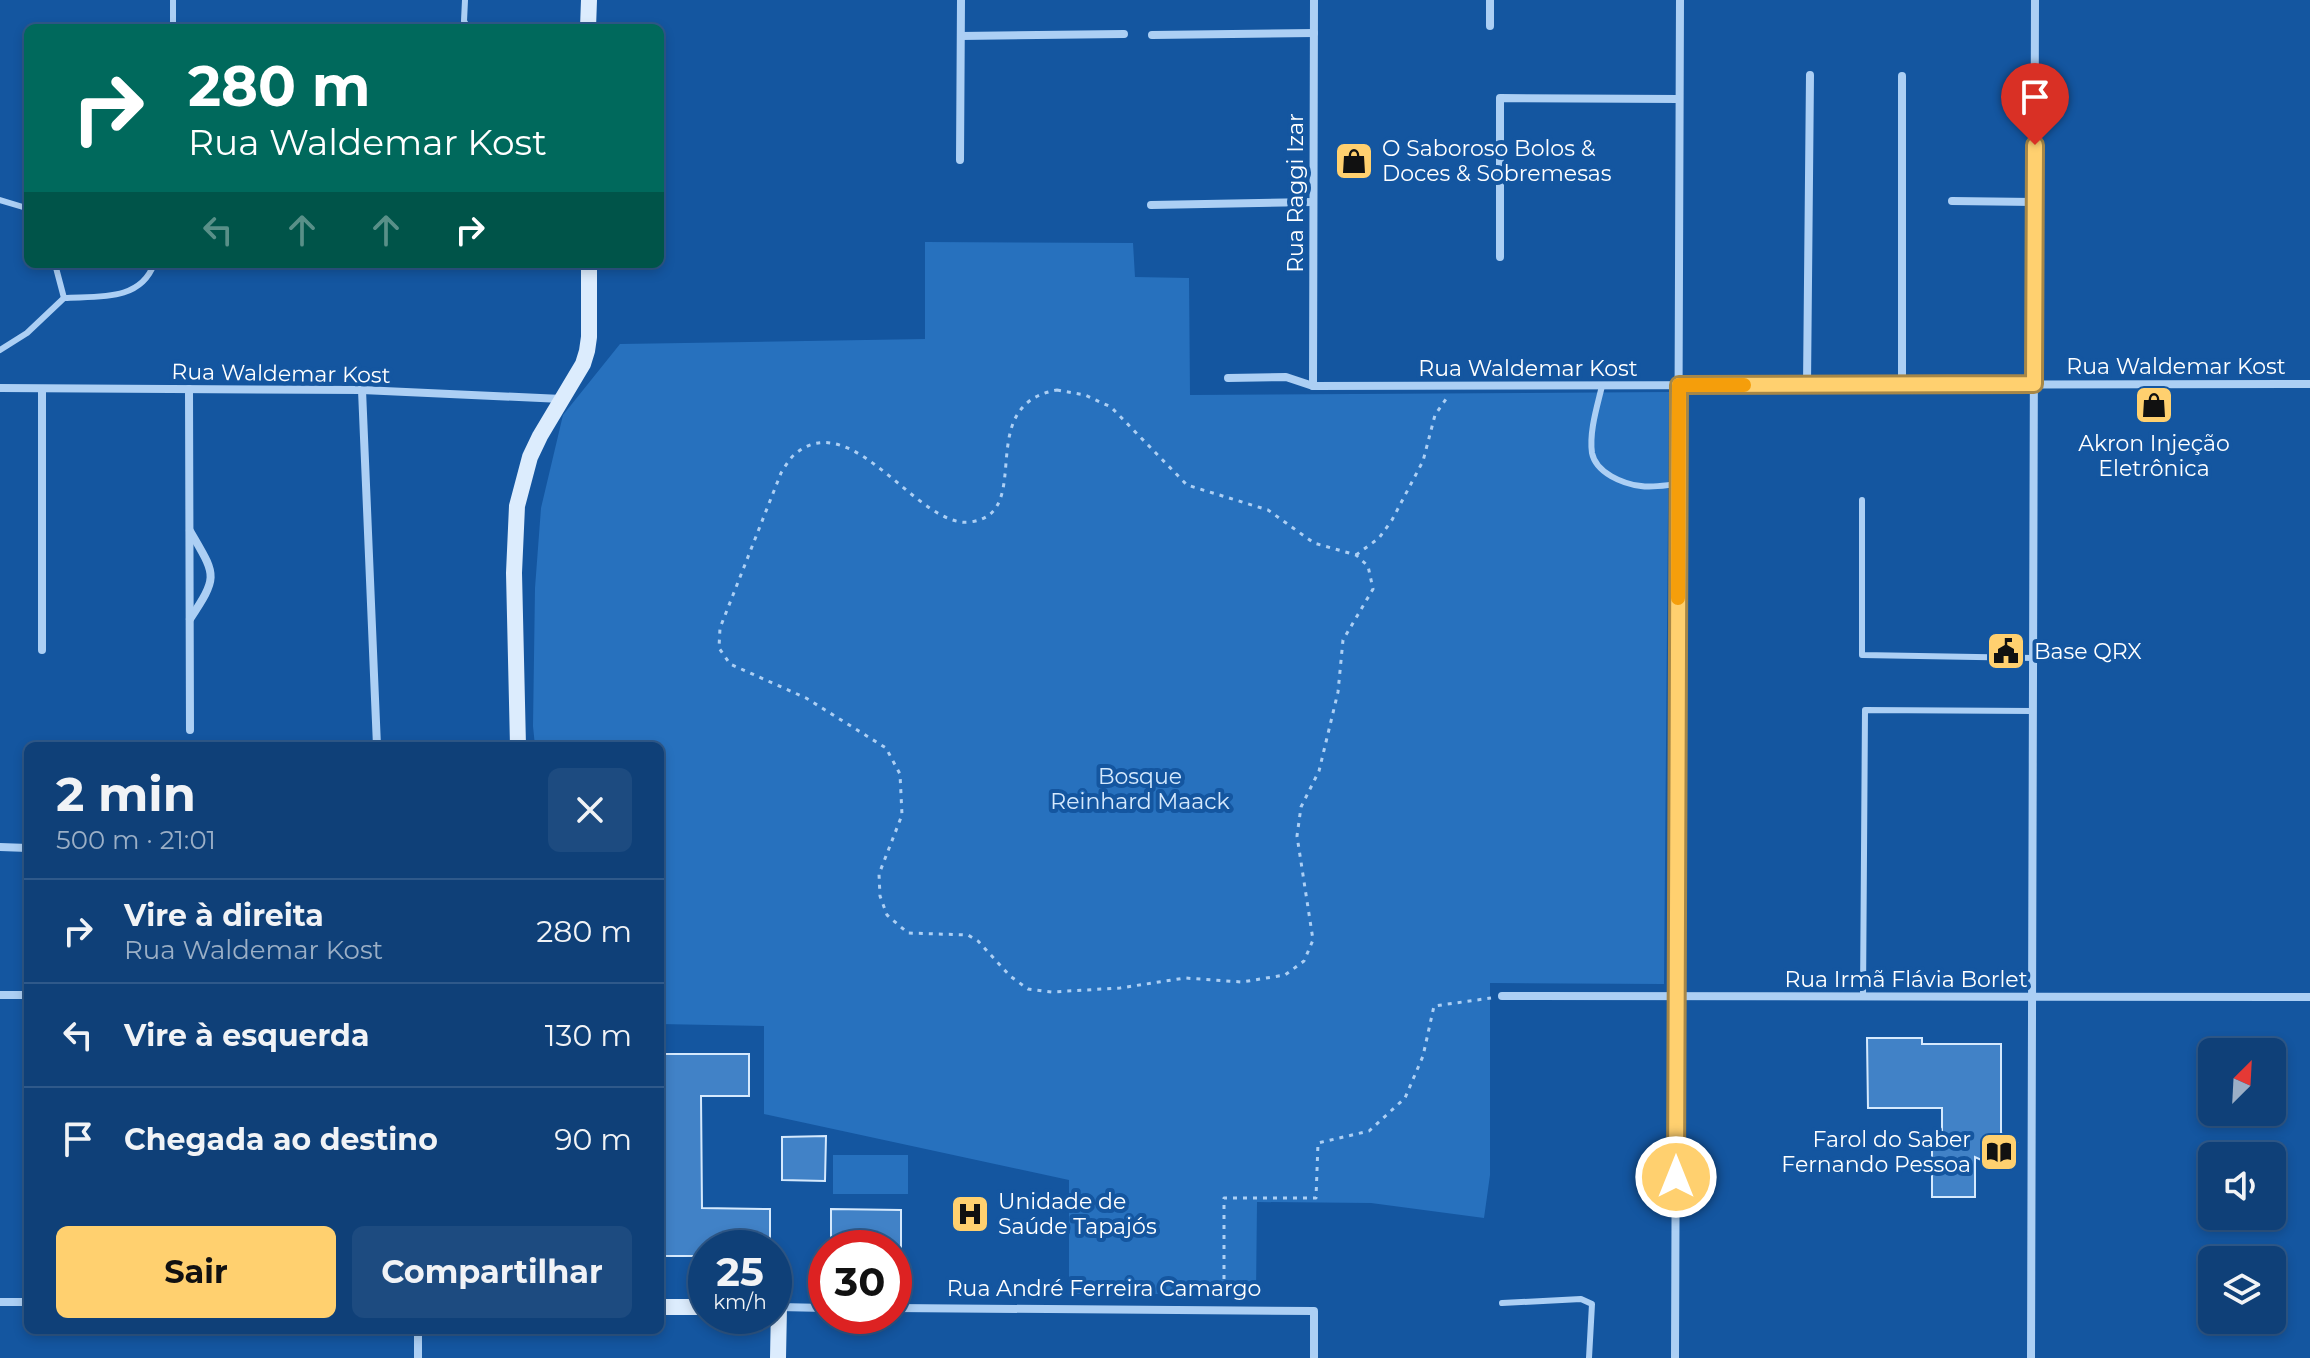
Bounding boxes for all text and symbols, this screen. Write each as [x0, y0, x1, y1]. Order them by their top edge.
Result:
text: 280 m [188, 52, 371, 120]
icon: right [56, 56, 160, 160]
pin [2001, 63, 2069, 145]
icon: arrive [2013, 75, 2057, 119]
street label: Rua Raggi Izar [1282, 113, 1309, 273]
text: Rua Waldemar Kost [188, 120, 547, 164]
place label: O Saboroso Bolos & Doces & Sobremesas [1382, 135, 1612, 187]
shop icon: O Saboroso Bolos & Doces & Sobremesas [1333, 140, 1375, 182]
icon: left [196, 208, 240, 252]
icon: ahead [280, 208, 324, 252]
icon: ahead [364, 208, 408, 252]
icon: right [448, 208, 492, 252]
street label: Rua Waldemar Kost [2066, 353, 2286, 380]
street label: Rua Waldemar Kost [1418, 355, 1638, 382]
street label: Rua Waldemar Kost [171, 358, 391, 389]
shop icon: Akron Injeção Eletrônica [2133, 384, 2175, 426]
place label: Akron Injeção Eletrônica [2078, 430, 2230, 482]
public building icon: Base QRX [1985, 630, 2027, 672]
place label: Base QRX [2034, 638, 2142, 665]
park label: Bosque Reinhard Maack [1050, 763, 1231, 815]
text: 2 min [56, 765, 196, 823]
button: close [548, 768, 632, 852]
text: 500 m · 21:01 [56, 824, 216, 856]
text: Vire à direita [124, 897, 324, 934]
icon: right [56, 909, 100, 953]
text: 280 m [536, 913, 632, 950]
text: Rua Waldemar Kost [124, 934, 383, 966]
street label: Rua Irmã Flávia Borlet [1784, 966, 2028, 993]
icon: left [56, 1013, 100, 1057]
text: Vire à esquerda [124, 1017, 369, 1054]
text: 130 m [545, 1017, 632, 1054]
north arrow [2198, 1038, 2286, 1126]
map controls [2198, 1038, 2286, 1334]
icon: arrive [56, 1117, 100, 1161]
text: Chegada ao destino [124, 1121, 438, 1158]
text: 90 m [554, 1121, 632, 1158]
place label: Farol do Saber Fernando Pessoa [1781, 1126, 1971, 1178]
library icon: Farol do Saber Fernando Pessoa [1978, 1131, 2020, 1173]
position arrow [1634, 1135, 1718, 1219]
button: sound [2198, 1142, 2286, 1230]
place label: Unidade de Saúde Tapajós [998, 1188, 1157, 1240]
hospital icon: Unidade de Saúde Tapajós [949, 1193, 991, 1235]
button: Sair [56, 1226, 336, 1318]
button: Compartilhar [352, 1226, 632, 1318]
speed limit sign: 30 [808, 1230, 912, 1334]
button: layers [2198, 1246, 2286, 1334]
text: 25 [716, 1247, 764, 1296]
street label: Rua André Ferreira Camargo [947, 1275, 1261, 1302]
text: km/h [713, 1290, 767, 1314]

